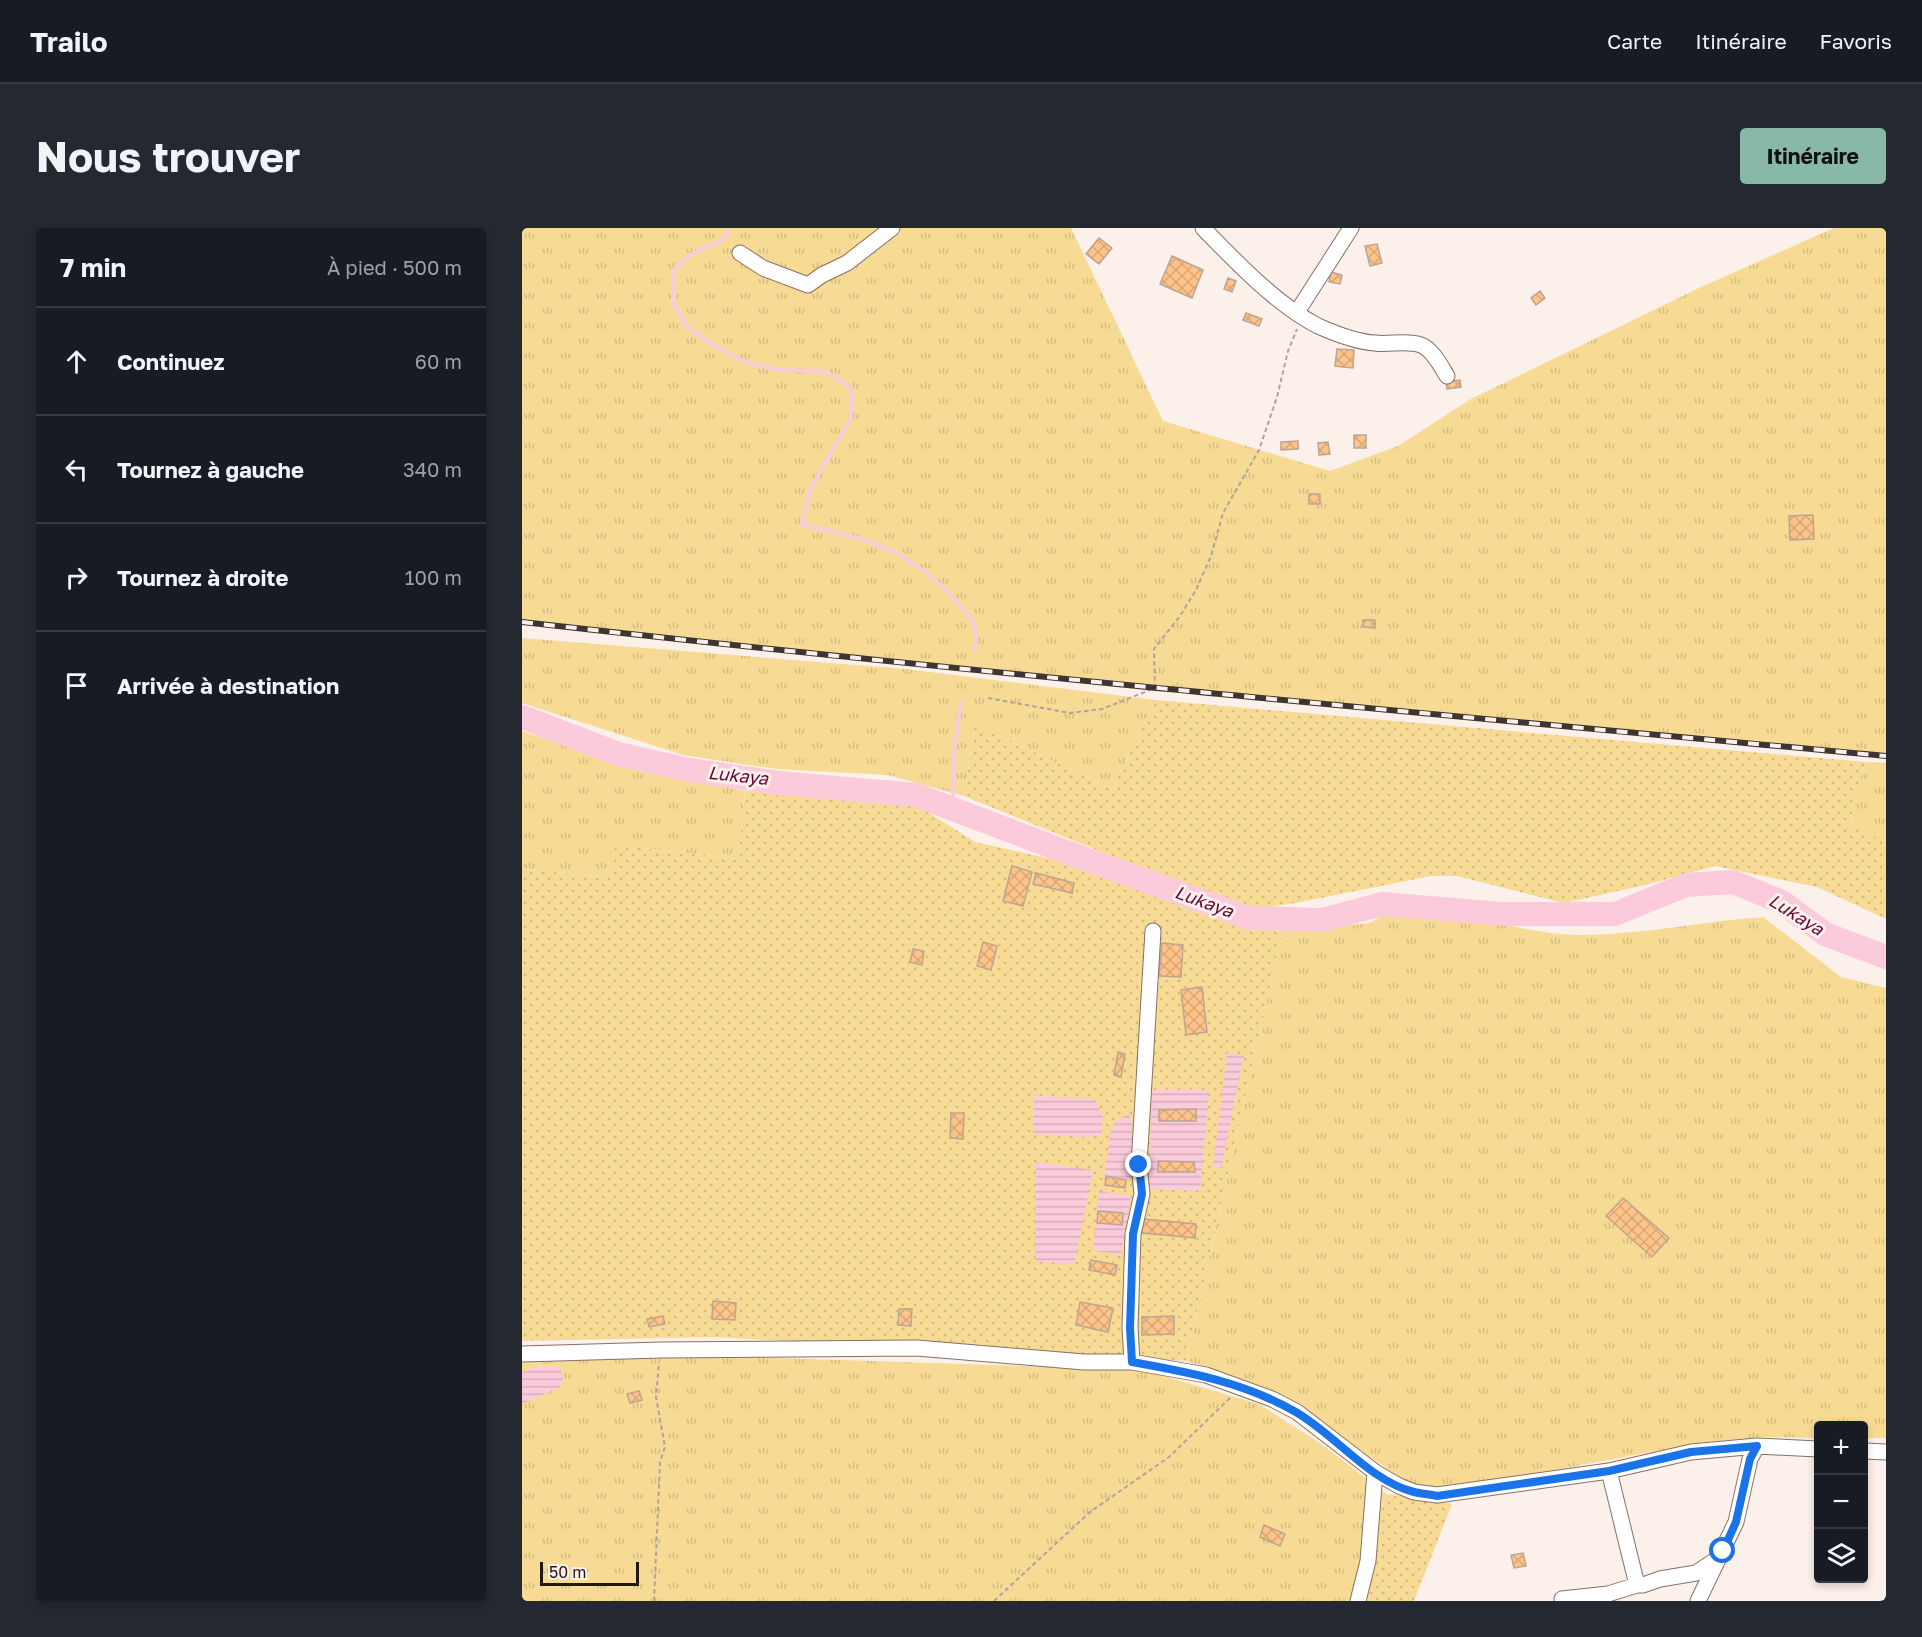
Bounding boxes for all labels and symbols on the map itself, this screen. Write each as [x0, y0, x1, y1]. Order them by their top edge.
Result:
water label: Lukaya [707, 761, 770, 789]
water label: Lukaya [1172, 880, 1237, 922]
water label: Lukaya [1765, 889, 1829, 940]
route end [1125, 1151, 1151, 1177]
route start [1709, 1537, 1735, 1563]
scale bar [540, 1559, 639, 1586]

